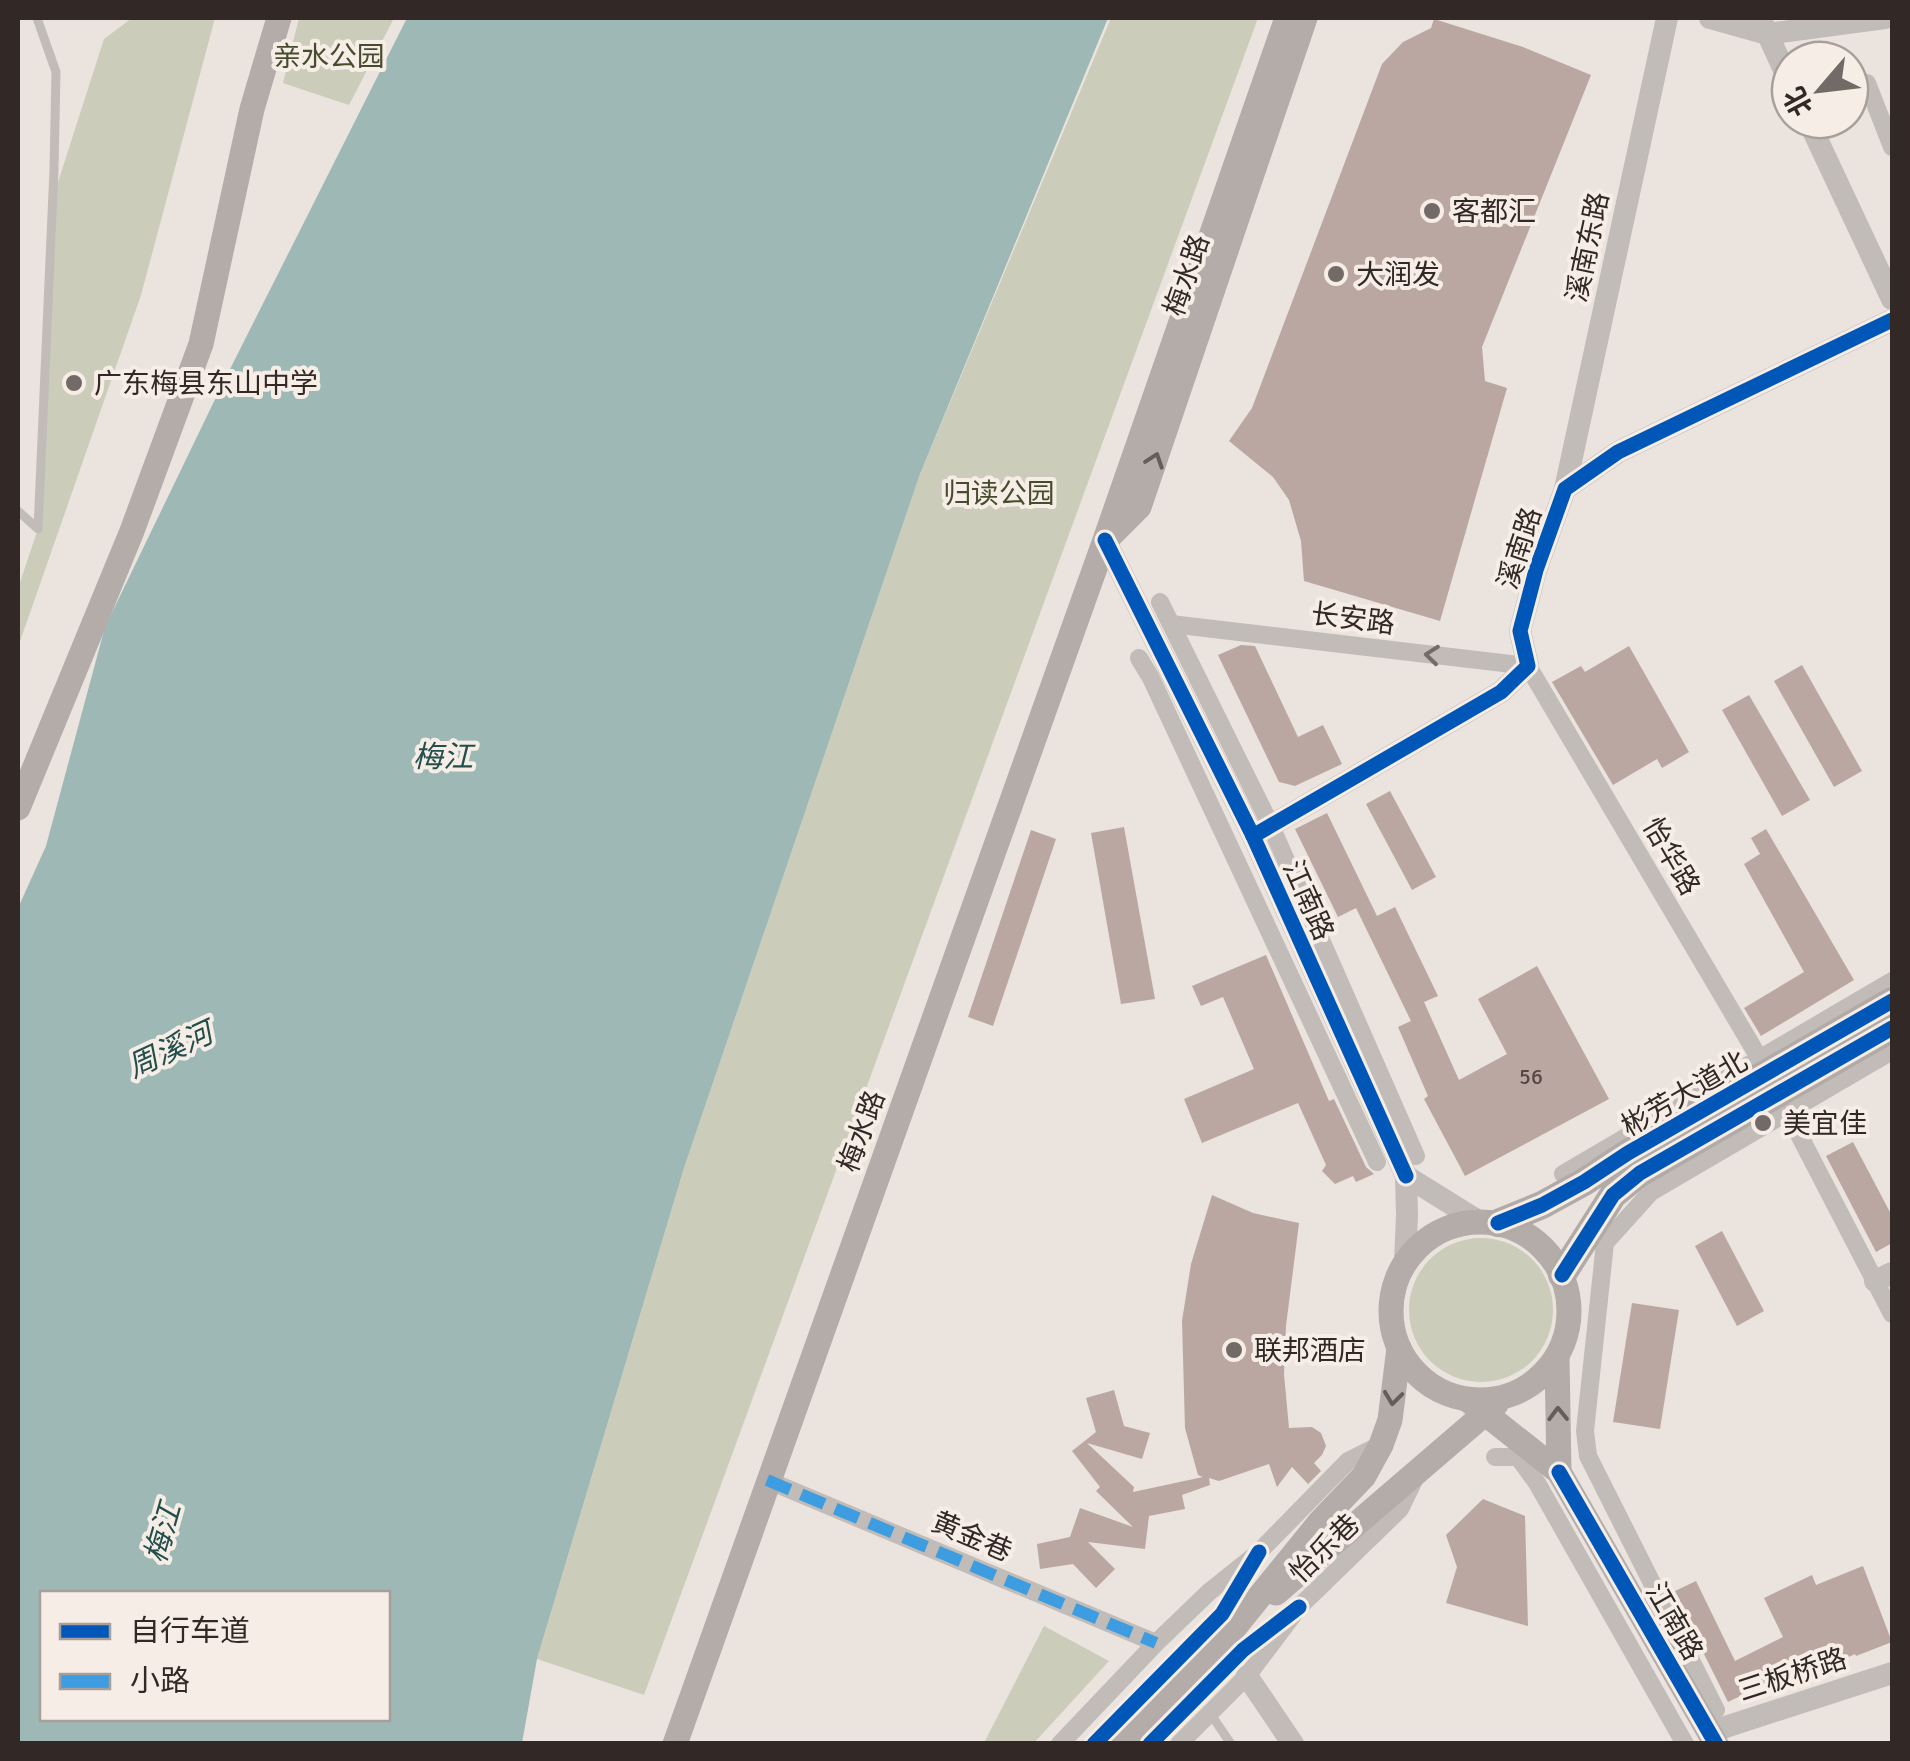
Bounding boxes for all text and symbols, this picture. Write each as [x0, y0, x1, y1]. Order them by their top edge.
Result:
park label: 亲水公园 [273, 40, 385, 74]
north arrow [1770, 40, 1870, 140]
text: 北 [1777, 81, 1820, 122]
street label: 溪南东路 [1560, 189, 1616, 306]
place label: 客都汇 [1452, 195, 1536, 229]
marker: 客都汇 [1421, 200, 1443, 222]
street label: 梅水路 [1157, 230, 1217, 321]
place label: 大润发 [1356, 258, 1440, 292]
marker: 大润发 [1325, 263, 1347, 285]
place label: 广东梅县东山中学 [94, 367, 318, 401]
marker: 广东梅县东山中学 [63, 372, 85, 394]
one-way arrow [1144, 452, 1164, 469]
park label: 归读公园 [943, 477, 1055, 511]
street label: 溪南路 [1491, 503, 1549, 594]
street label: 长安路 [1309, 597, 1397, 641]
one-way arrow [1423, 645, 1439, 666]
water label: 梅江 [413, 739, 476, 776]
street label: 怡华路 [1635, 812, 1707, 901]
street label: 江南路 [1275, 855, 1341, 946]
water label: 周溪河 [122, 1013, 223, 1086]
street label: 彬芳大道北 [1615, 1044, 1754, 1144]
house number: 56 [1519, 1063, 1543, 1090]
street label: 梅水路 [832, 1086, 892, 1177]
place label: 美宜佳 [1783, 1107, 1867, 1141]
marker: 美宜佳 [1752, 1112, 1774, 1134]
place label: 联邦酒店 [1254, 1334, 1366, 1368]
marker: 联邦酒店 [1223, 1339, 1245, 1361]
one-way arrow [1383, 1390, 1404, 1406]
one-way arrow [1547, 1406, 1569, 1422]
water label: 梅江 [137, 1496, 190, 1567]
street label: 黄金巷 [926, 1505, 1017, 1569]
street label: 怡乐巷 [1283, 1507, 1367, 1590]
street label: 江南路 [1638, 1577, 1710, 1666]
legend [40, 1591, 390, 1721]
text: 自行车道 [130, 1613, 250, 1650]
street label: 三板桥路 [1734, 1641, 1851, 1708]
text: 小路 [130, 1663, 190, 1700]

